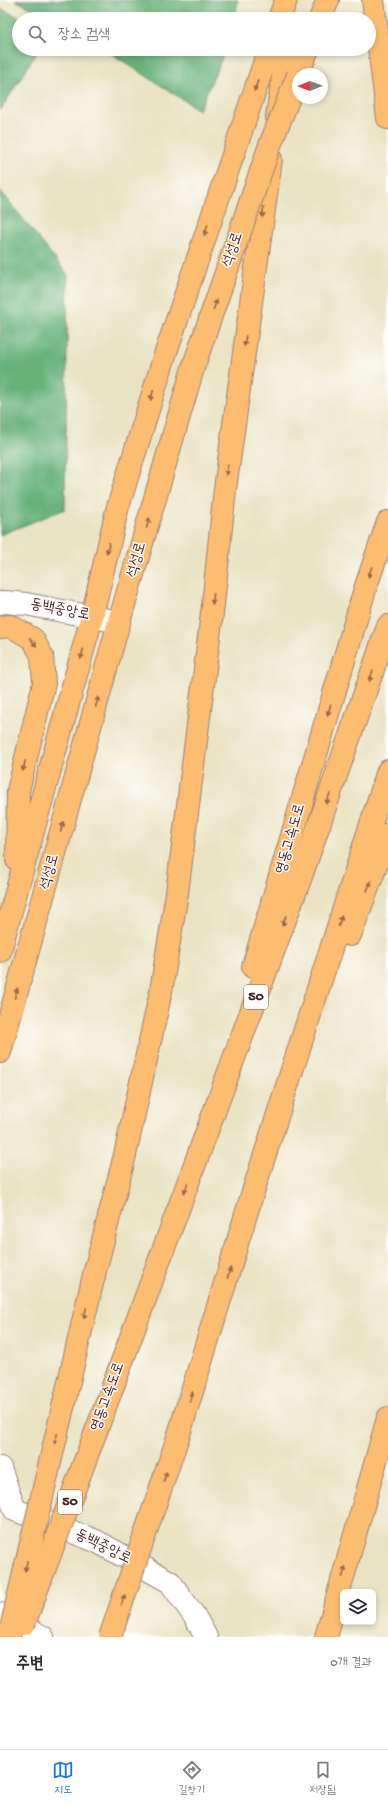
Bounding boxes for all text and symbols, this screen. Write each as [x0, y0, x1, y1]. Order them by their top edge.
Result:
search box [12, 12, 376, 56]
icon: search [26, 23, 48, 45]
text: 장소 검색 [58, 26, 110, 44]
north arrow [292, 68, 328, 104]
one-way arrow [253, 80, 259, 92]
one-way arrow [260, 206, 266, 218]
one-way arrow [203, 225, 209, 237]
street label: 석성로 [219, 230, 247, 270]
one-way arrow [212, 299, 218, 311]
one-way arrow [242, 335, 248, 347]
one-way arrow [149, 389, 155, 401]
one-way arrow [224, 464, 231, 476]
one-way arrow [145, 517, 151, 529]
street label: 석성로 [123, 540, 151, 580]
one-way arrow [104, 541, 110, 554]
one-way arrow [367, 566, 373, 578]
one-way arrow [210, 593, 217, 605]
street label: 동백중앙로 [29, 595, 91, 625]
one-way arrow [29, 637, 37, 647]
one-way arrow [78, 648, 84, 660]
one-way arrow [367, 670, 373, 682]
one-way arrow [94, 695, 100, 707]
one-way arrow [326, 704, 332, 716]
one-way arrow [20, 760, 26, 773]
one-way arrow [325, 793, 331, 805]
street label: 영동고속도로 [272, 802, 310, 876]
one-way arrow [60, 821, 66, 833]
street label: 석성로 [37, 852, 63, 892]
one-way arrow [366, 880, 372, 892]
one-way arrow [337, 914, 343, 926]
one-way arrow [281, 916, 287, 928]
road number: 50 [244, 985, 268, 1009]
one-way arrow [14, 987, 20, 999]
one-way arrow [183, 1182, 189, 1194]
one-way arrow [226, 1266, 232, 1278]
one-way arrow [82, 1307, 88, 1319]
street label: 영동고속도로 [87, 1360, 129, 1434]
one-way arrow [188, 1391, 194, 1403]
one-way arrow [52, 1433, 58, 1446]
one-way arrow [162, 1471, 168, 1483]
road number: 50 [58, 1490, 82, 1514]
street label: 동백중앙로 [72, 1526, 134, 1568]
one-way arrow [22, 1560, 28, 1572]
one-way arrow [342, 1566, 348, 1579]
map controls [340, 1589, 376, 1625]
button: layers [340, 1589, 376, 1625]
one-way arrow [120, 1594, 126, 1606]
text: 주변 [16, 1655, 43, 1675]
text: 0개 결과 [330, 1656, 372, 1671]
tab: 지도 [52, 1759, 74, 1797]
tab: 길찾기 [178, 1759, 205, 1797]
tab: 저장됨 [309, 1759, 336, 1797]

